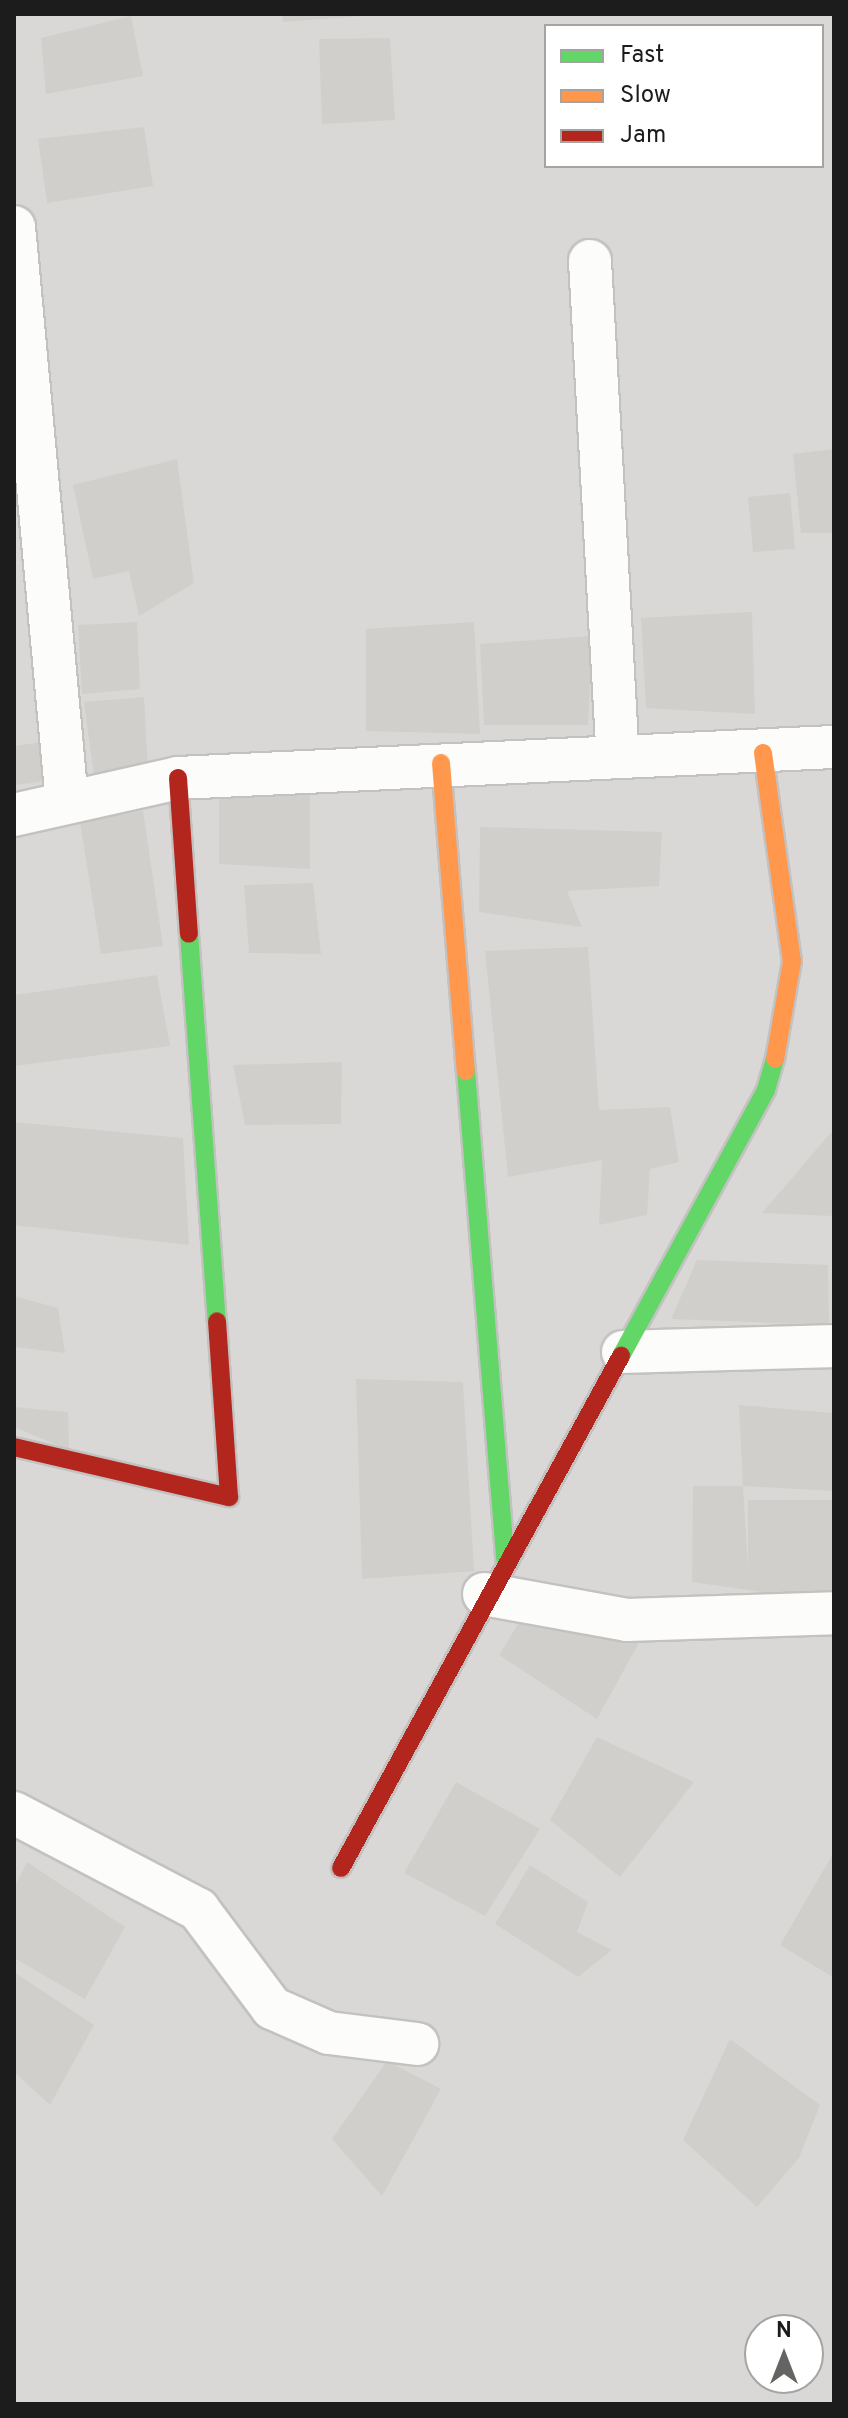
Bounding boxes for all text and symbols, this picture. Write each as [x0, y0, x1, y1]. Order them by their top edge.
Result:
legend [544, 24, 824, 168]
text: Fast [620, 41, 664, 71]
text: Slow [620, 81, 671, 111]
text: Jam [620, 121, 666, 151]
north arrow [744, 2314, 824, 2394]
text: N [776, 2318, 792, 2345]

